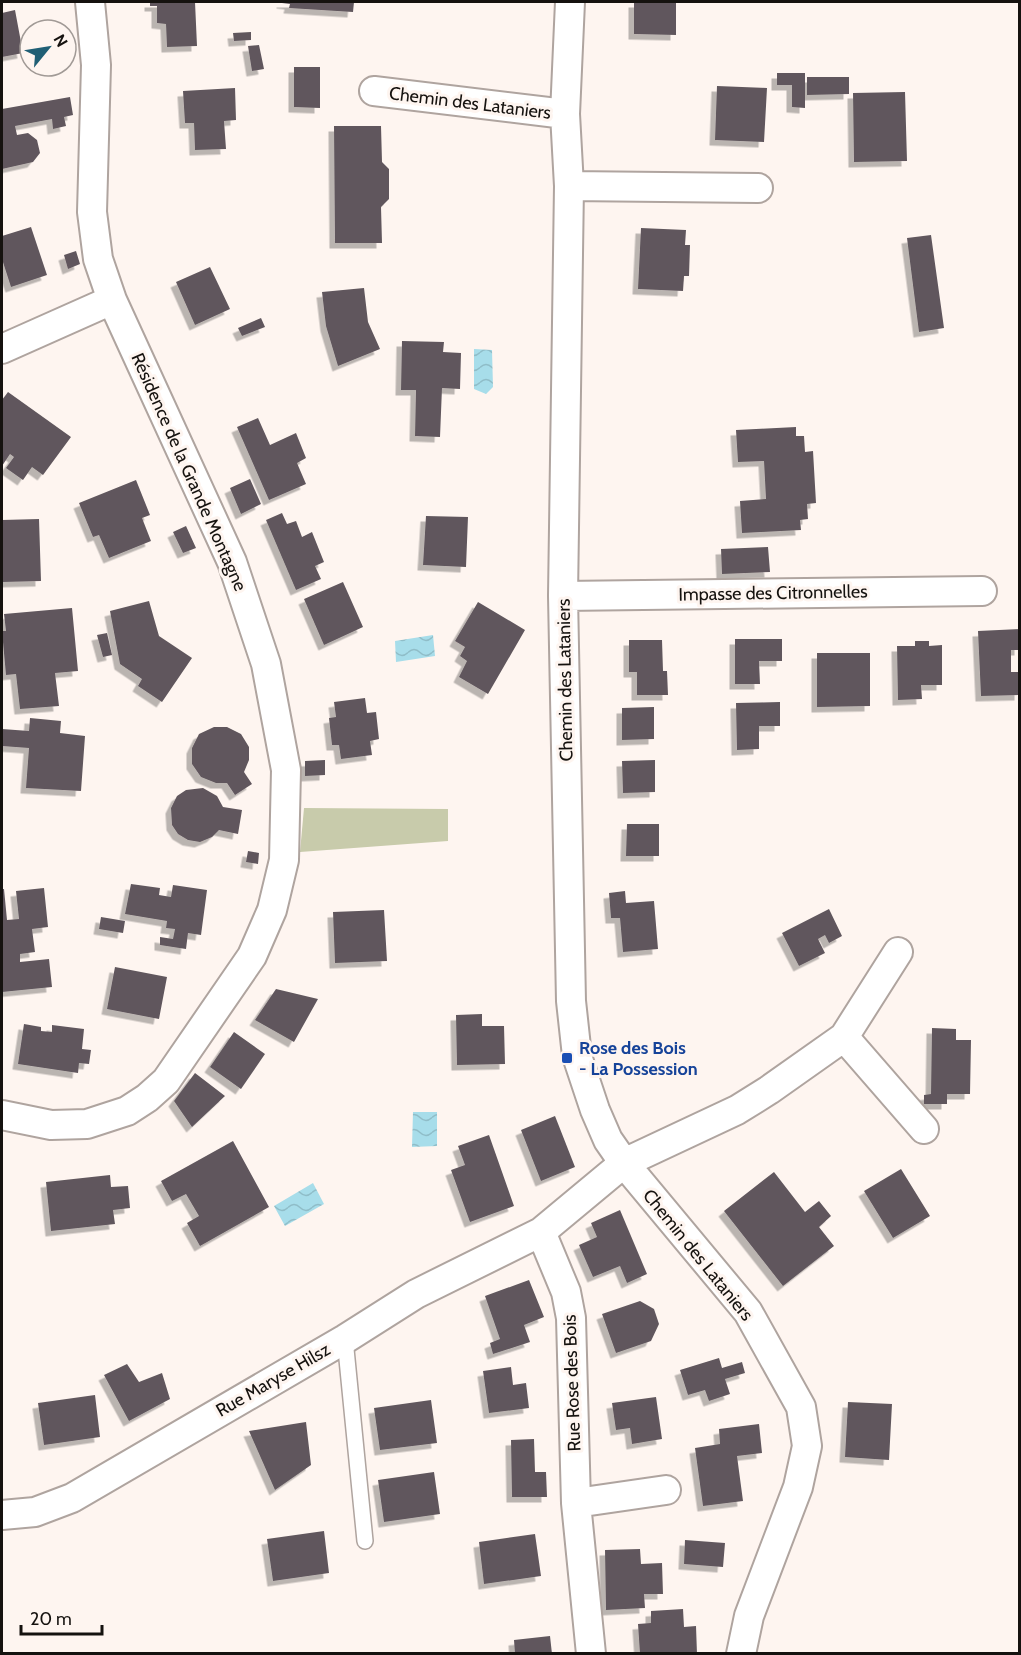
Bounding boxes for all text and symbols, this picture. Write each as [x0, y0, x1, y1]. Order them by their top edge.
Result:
north arrow [18, 18, 78, 78]
text: N [50, 31, 72, 50]
street label: Chemin des Lataniers [388, 82, 552, 124]
street label: Résidence de la Grande Montagne [126, 349, 252, 595]
street label: Impasse des Citronnelles [678, 580, 868, 606]
street label: Chemin des Lataniers [553, 598, 577, 762]
place label: Rose des Bois - La Possession [579, 1037, 698, 1080]
marker: Rose des Bois - La Possession [560, 1051, 574, 1065]
street label: Chemin des Lataniers [638, 1185, 758, 1325]
street label: Rue Rose des Bois [559, 1314, 585, 1452]
street label: Rue Maryse Hilsz [212, 1338, 335, 1422]
scale bar [21, 1598, 102, 1636]
text: 20 m [30, 1608, 72, 1630]

